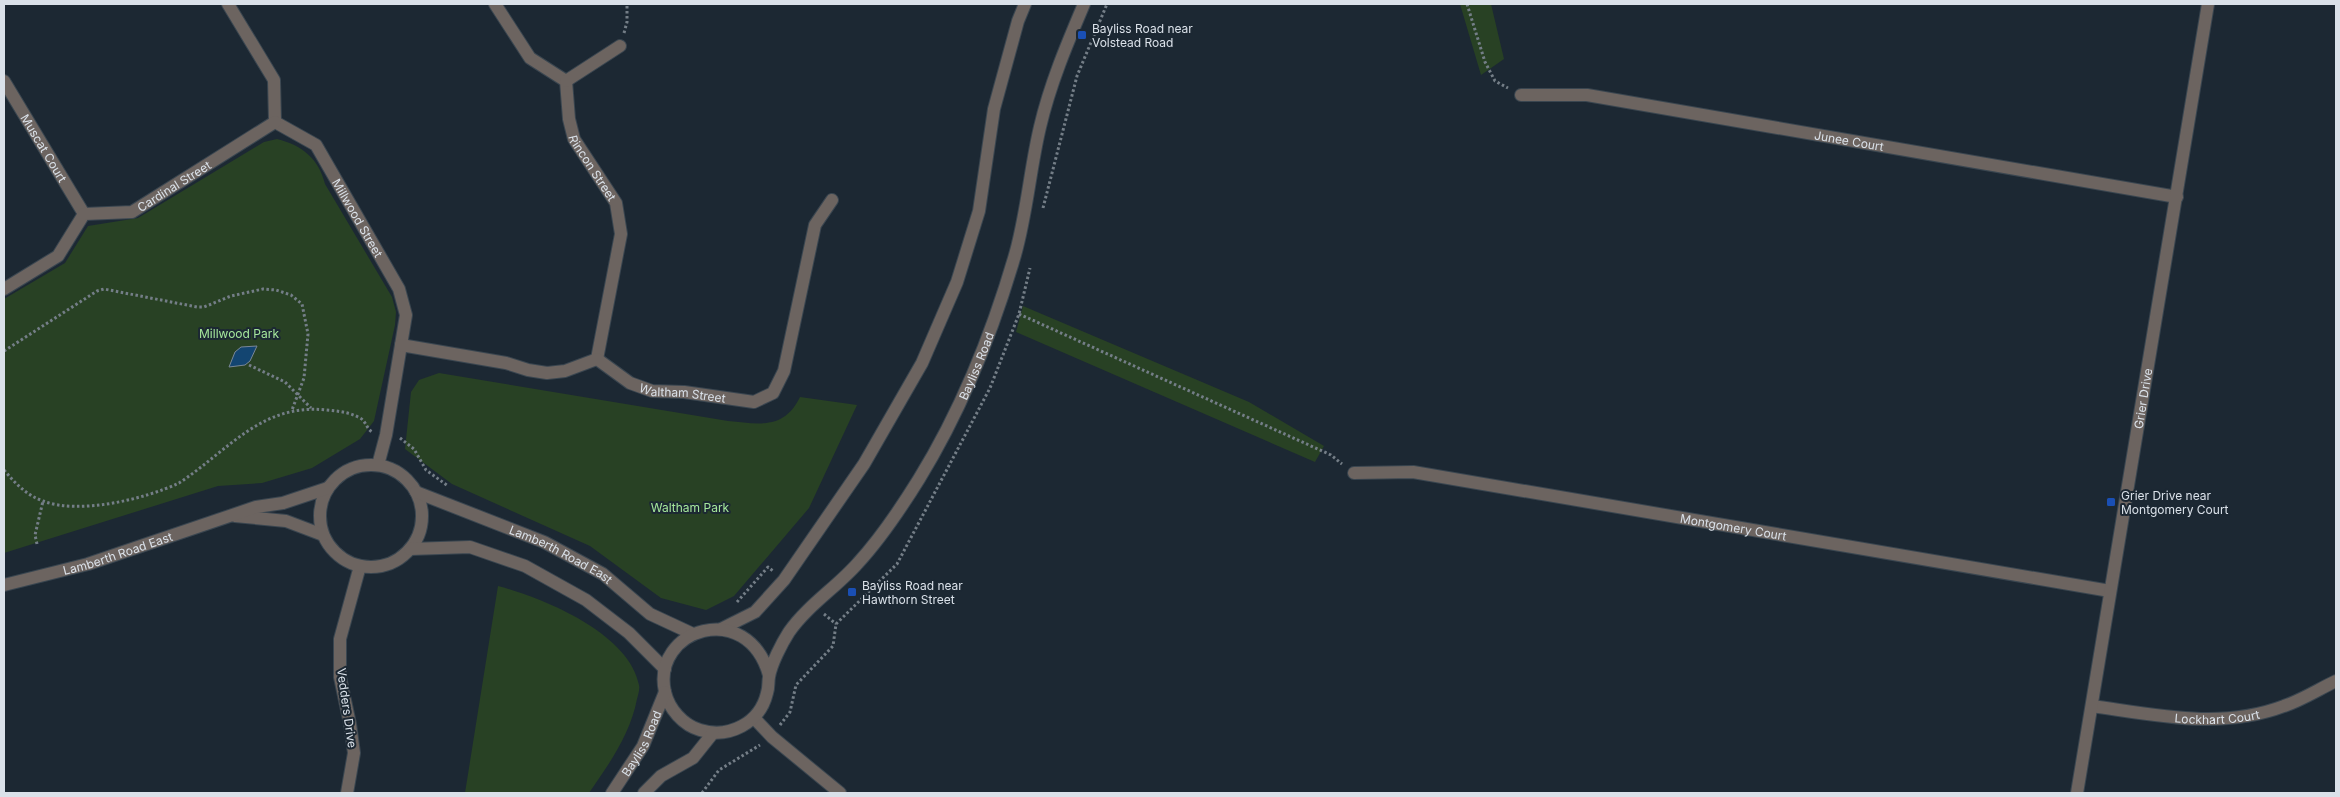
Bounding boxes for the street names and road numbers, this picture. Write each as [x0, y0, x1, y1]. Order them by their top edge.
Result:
street label: Muscat Court [18, 111, 71, 185]
street label: Junee Court [1813, 127, 1885, 154]
street label: Rincon Street [566, 133, 620, 204]
street label: Cardinal Street [134, 157, 213, 215]
street label: Millwood Street [329, 176, 386, 260]
street label: Bayliss Road [955, 330, 997, 402]
street label: Grier Drive [2130, 367, 2155, 430]
street label: Waltham Street [638, 380, 727, 405]
street label: Montgomery Court [1679, 510, 1788, 543]
street label: Lamberth Road East [507, 522, 616, 587]
street label: Lamberth Road East [61, 528, 174, 578]
street label: Vedders Drive [334, 667, 360, 749]
street label: Lockhart Court [2174, 706, 2261, 726]
street label: Bayliss Road [618, 708, 664, 779]

